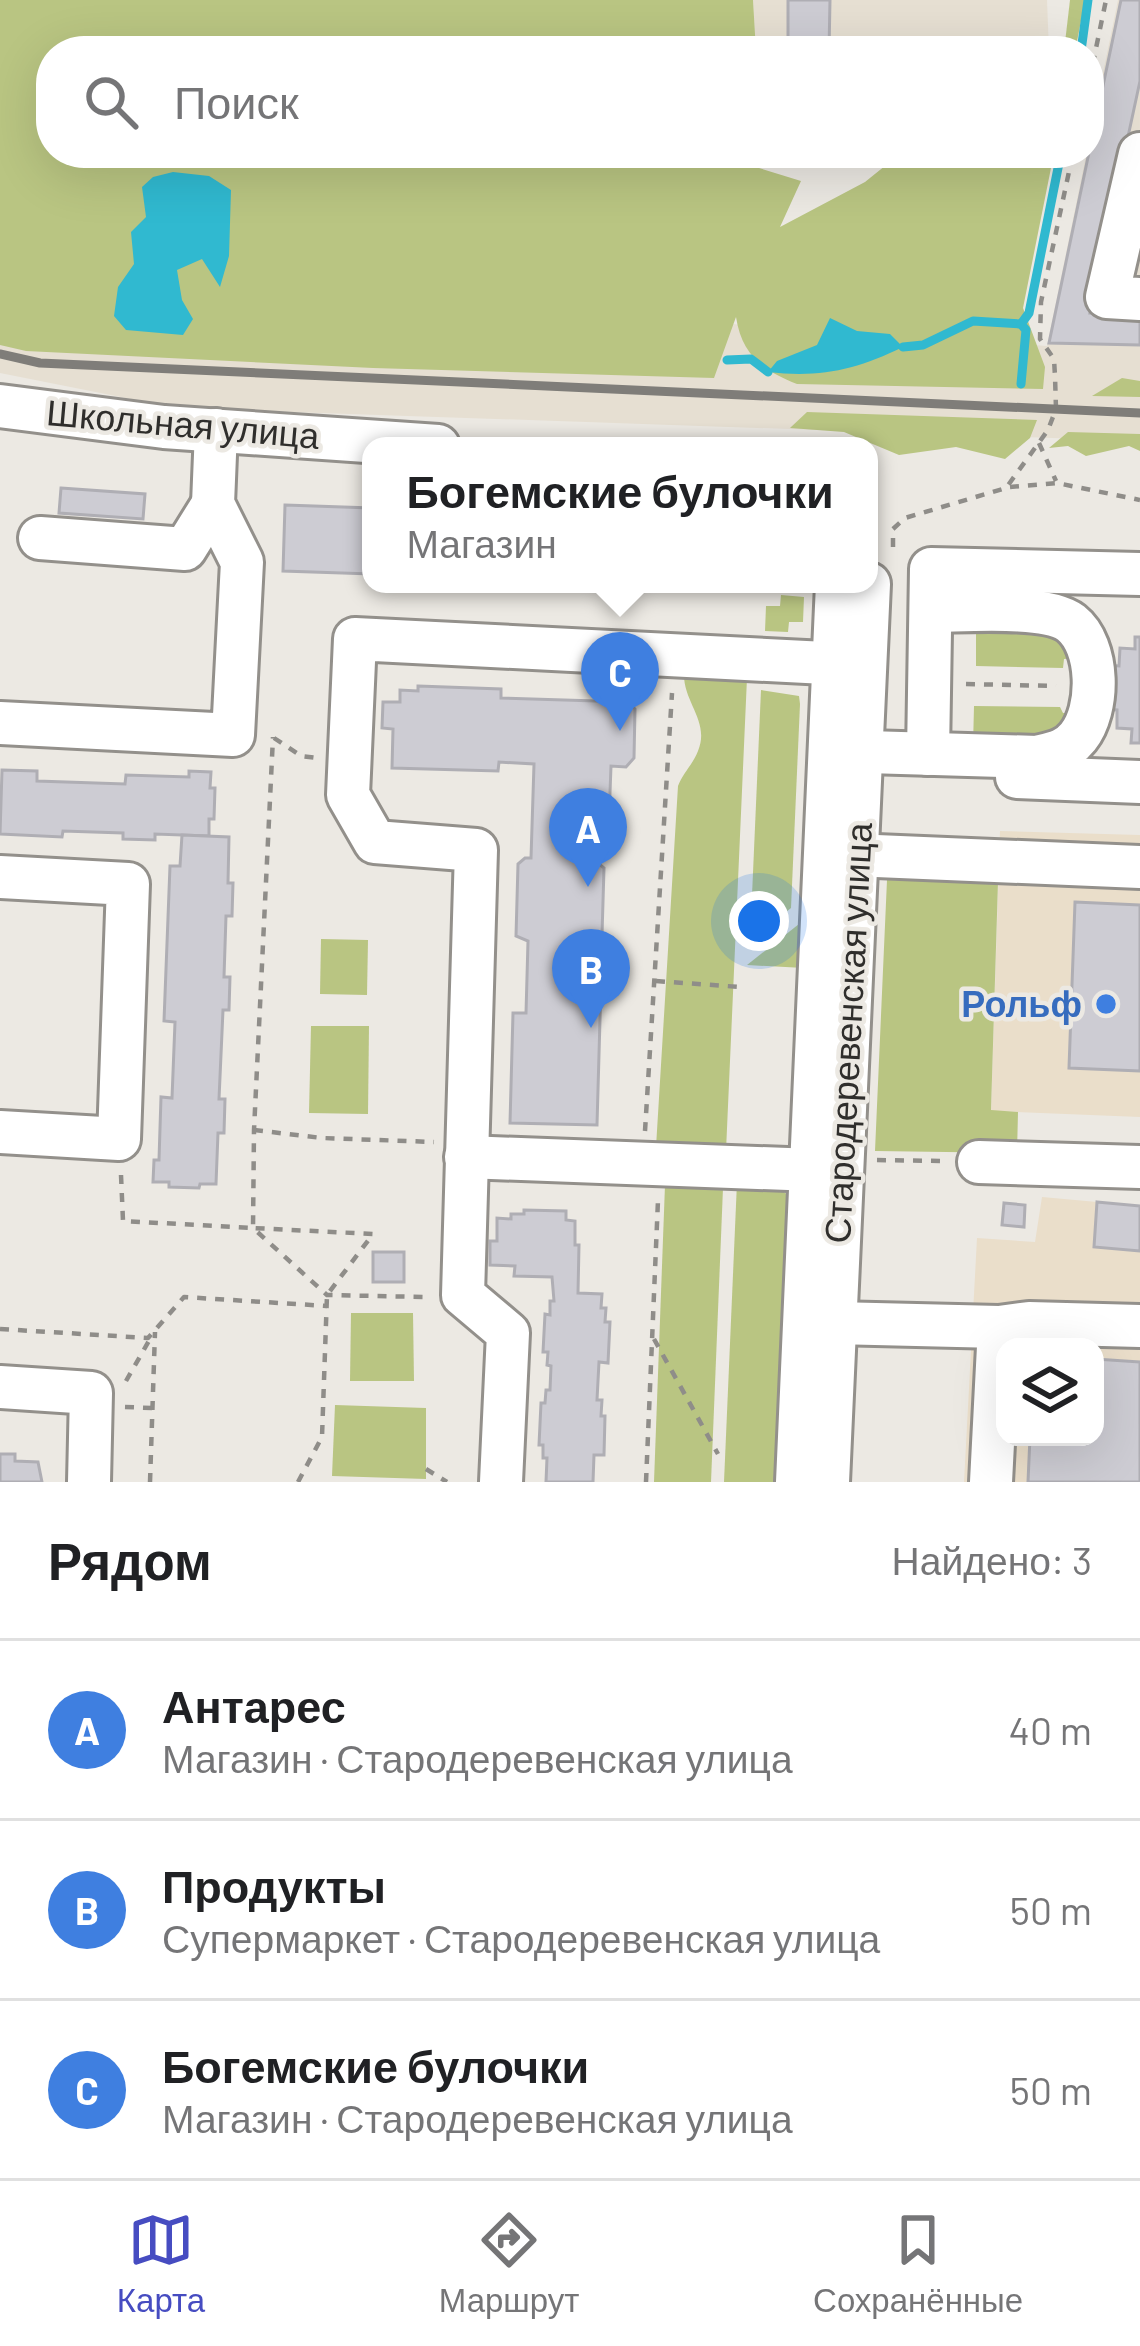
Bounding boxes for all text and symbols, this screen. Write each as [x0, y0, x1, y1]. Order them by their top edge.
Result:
search box [36, 36, 1104, 168]
icon: search [78, 69, 144, 135]
text: Поиск [174, 74, 299, 128]
street label: Школьная улица [45, 389, 322, 457]
popup [362, 437, 878, 593]
text: Богемские булочки [406, 463, 834, 517]
text: Магазин [406, 519, 557, 566]
pin: C [581, 632, 659, 731]
pin: A [549, 788, 627, 887]
street label: Стародеревенская улица [814, 820, 880, 1244]
your location [729, 891, 789, 951]
pin: B [552, 929, 630, 1028]
place label: Рольф [961, 981, 1082, 1025]
marker: Рольф [1093, 991, 1119, 1017]
map controls [996, 1338, 1104, 1446]
button: layers [996, 1338, 1104, 1446]
text: Рядом [48, 1529, 212, 1590]
text: Найдено: 3 [892, 1536, 1092, 1583]
text: Антарес [162, 1678, 346, 1732]
text: A [74, 1706, 100, 1753]
text: 40 m [1008, 1706, 1092, 1753]
text: Магазин · Стародеревенская улица [162, 1734, 793, 1781]
text: Продукты [162, 1858, 386, 1912]
text: B [75, 1886, 99, 1933]
text: 50 m [1010, 1886, 1092, 1933]
text: Супермаркет · Стародеревенская улица [162, 1914, 880, 1961]
text: Богемские булочки [162, 2038, 589, 2092]
text: C [75, 2066, 99, 2113]
text: 50 m [1010, 2066, 1092, 2113]
text: Магазин · Стародеревенская улица [162, 2094, 793, 2141]
tab: Карта [117, 2207, 205, 2320]
tab: Маршрут [439, 2207, 579, 2320]
tab: Сохранённые [813, 2207, 1023, 2320]

